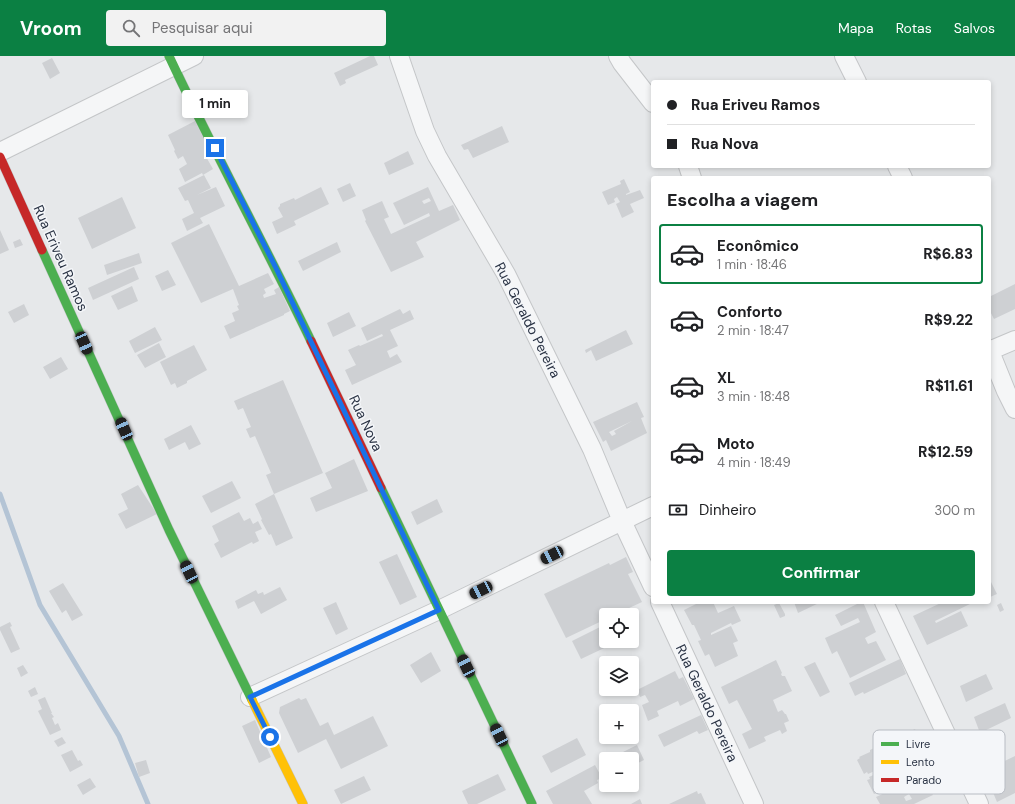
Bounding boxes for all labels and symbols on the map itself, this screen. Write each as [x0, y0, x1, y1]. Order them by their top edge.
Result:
callout: 1 min [182, 90, 248, 118]
route end [206, 139, 224, 157]
street label: Rua Eriveu Ramos [30, 202, 92, 314]
street label: Rua Geraldo Pereira [491, 259, 565, 381]
car [74, 330, 94, 356]
street label: Rua Nova [345, 392, 387, 454]
car [114, 416, 134, 442]
car [539, 544, 565, 566]
car [178, 559, 200, 585]
car [468, 579, 494, 601]
street label: Rua Geraldo Pereira [672, 641, 742, 765]
car [455, 653, 477, 679]
car [488, 722, 510, 748]
route start [261, 728, 279, 746]
legend [873, 730, 1005, 794]
text: Livre [906, 737, 930, 751]
text: Lento [906, 755, 935, 769]
text: Parado [906, 773, 942, 787]

